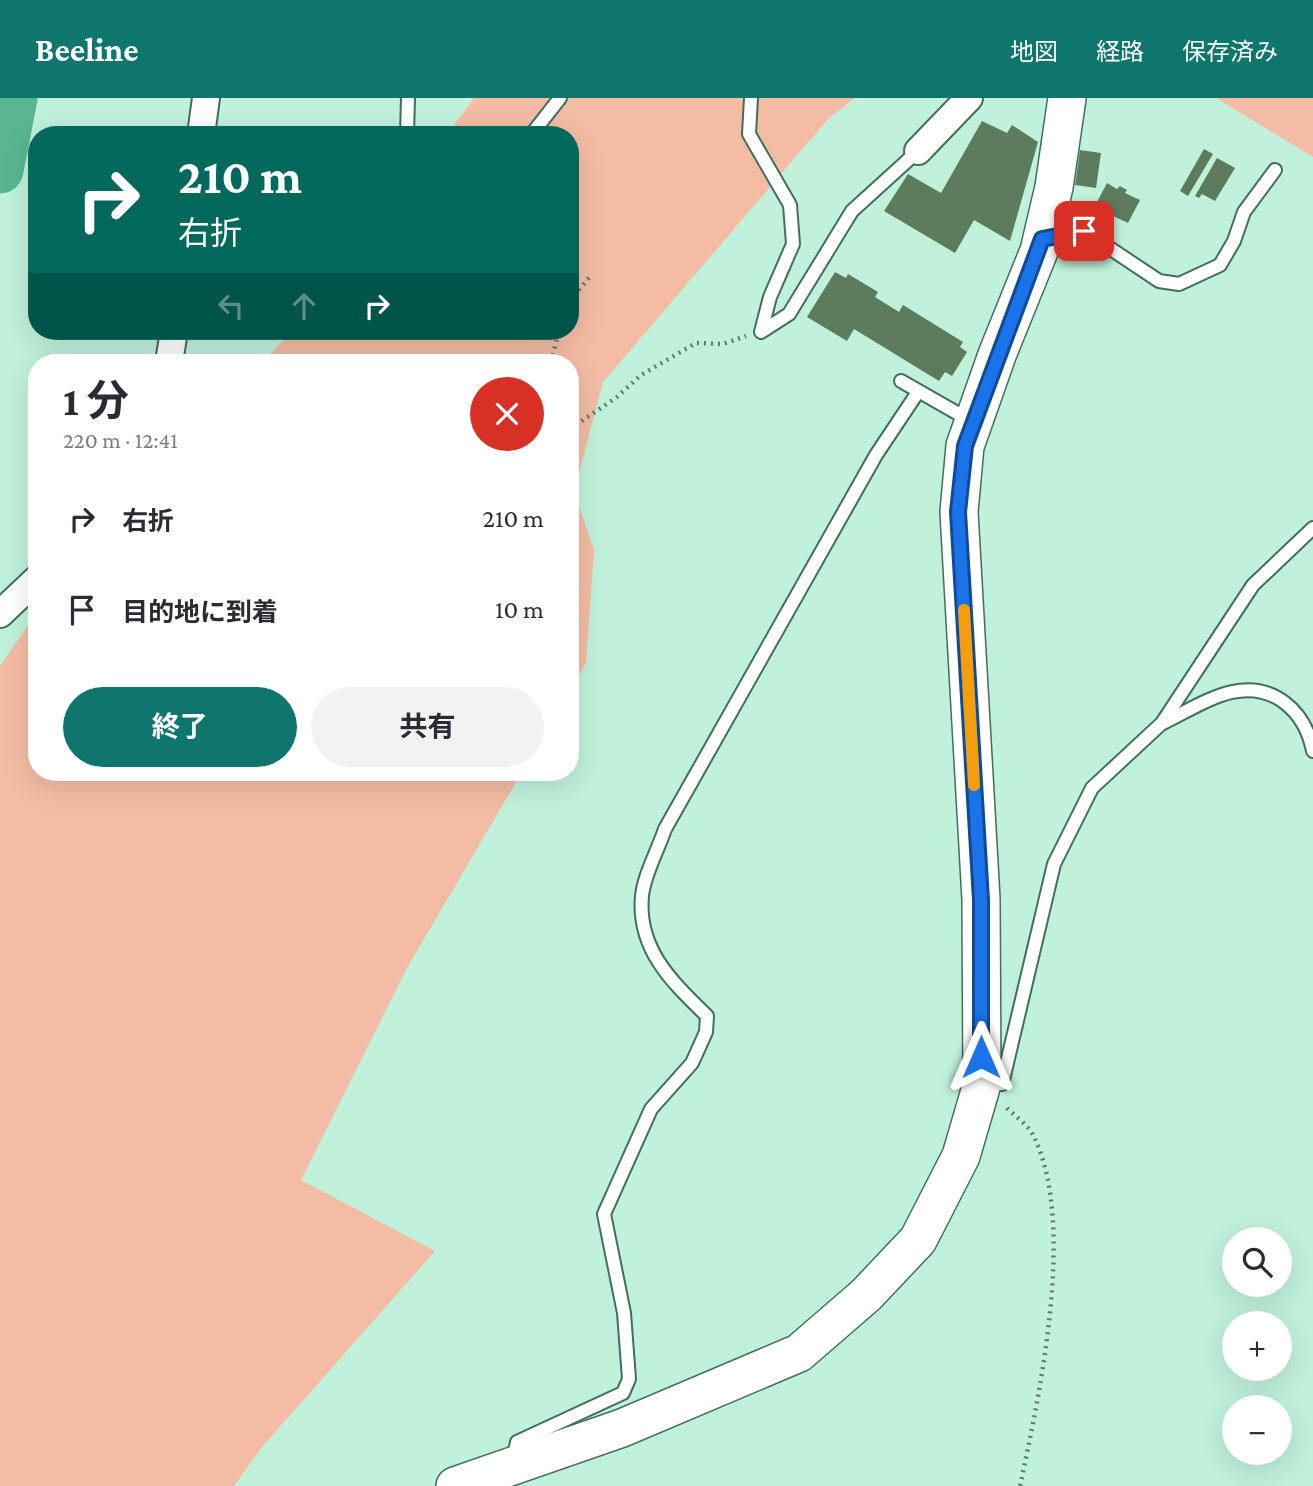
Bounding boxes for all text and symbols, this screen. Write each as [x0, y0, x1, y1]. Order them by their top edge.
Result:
text: Beeline [35, 31, 139, 68]
text: 地図 [1010, 38, 1058, 65]
text: 経路 [1096, 38, 1144, 65]
text: 保存済み [1182, 38, 1278, 65]
text: 210 m [178, 149, 302, 204]
icon: right [63, 154, 154, 245]
pin [1054, 201, 1114, 261]
icon: arrive [1065, 212, 1103, 250]
text: 右折 [178, 215, 242, 251]
icon: left [212, 287, 250, 325]
icon: ahead [285, 287, 323, 325]
icon: right [358, 287, 396, 325]
text: 1 分 [63, 377, 129, 424]
button: close [470, 377, 544, 451]
text: 220 m · 12:41 [63, 427, 178, 453]
icon: right [63, 500, 101, 538]
text: 210 m [483, 504, 544, 533]
text: 右折 [122, 507, 174, 536]
icon: arrive [63, 591, 101, 629]
text: 10 m [495, 595, 544, 624]
text: 目的地に到着 [122, 598, 278, 627]
button: 終了 [63, 687, 297, 767]
button: 共有 [311, 687, 544, 767]
position arrow [944, 1020, 1018, 1094]
map controls [1222, 1227, 1292, 1465]
button: search [1222, 1227, 1292, 1297]
button: + [1222, 1311, 1292, 1381]
button: − [1222, 1395, 1292, 1465]

